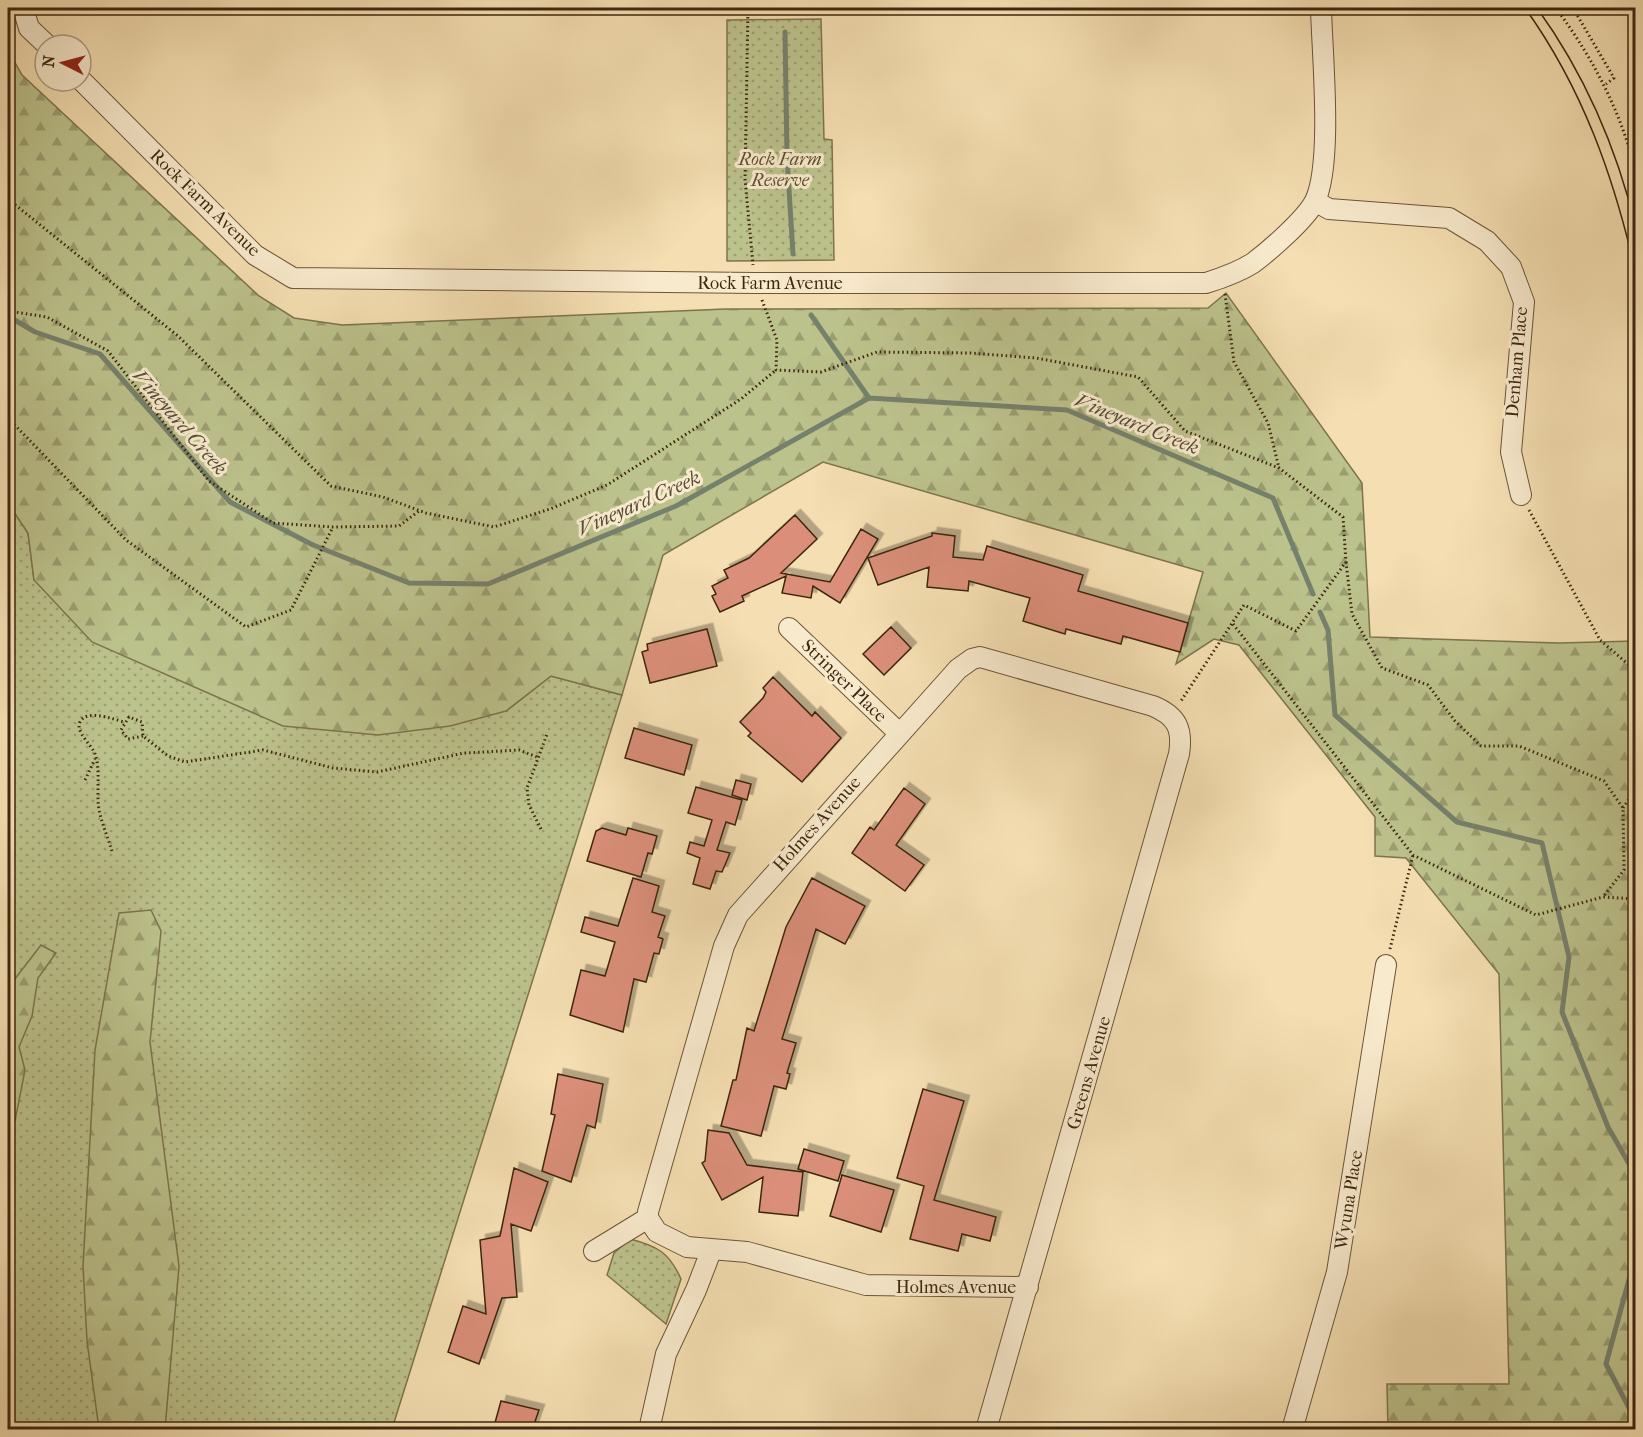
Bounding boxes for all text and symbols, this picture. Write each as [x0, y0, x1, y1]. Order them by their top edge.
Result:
north arrow [33, 33, 93, 93]
text: N [38, 54, 59, 69]
street label: Rock Farm Avenue [145, 145, 265, 261]
park label: Rock Farm Reserve [737, 149, 822, 191]
street label: Rock Farm Avenue [697, 273, 843, 294]
street label: Denham Place [1502, 306, 1532, 418]
water label: Vineyard Creek [128, 365, 232, 479]
water label: Vineyard Creek [1072, 389, 1202, 459]
water label: Vineyard Creek [574, 466, 704, 540]
street label: Stringer Place [797, 635, 891, 727]
street label: Holmes Avenue [769, 772, 865, 876]
street label: Greens Avenue [1063, 1014, 1115, 1132]
street label: Wyuna Place [1331, 1149, 1367, 1252]
street label: Holmes Avenue [896, 1277, 1016, 1298]

